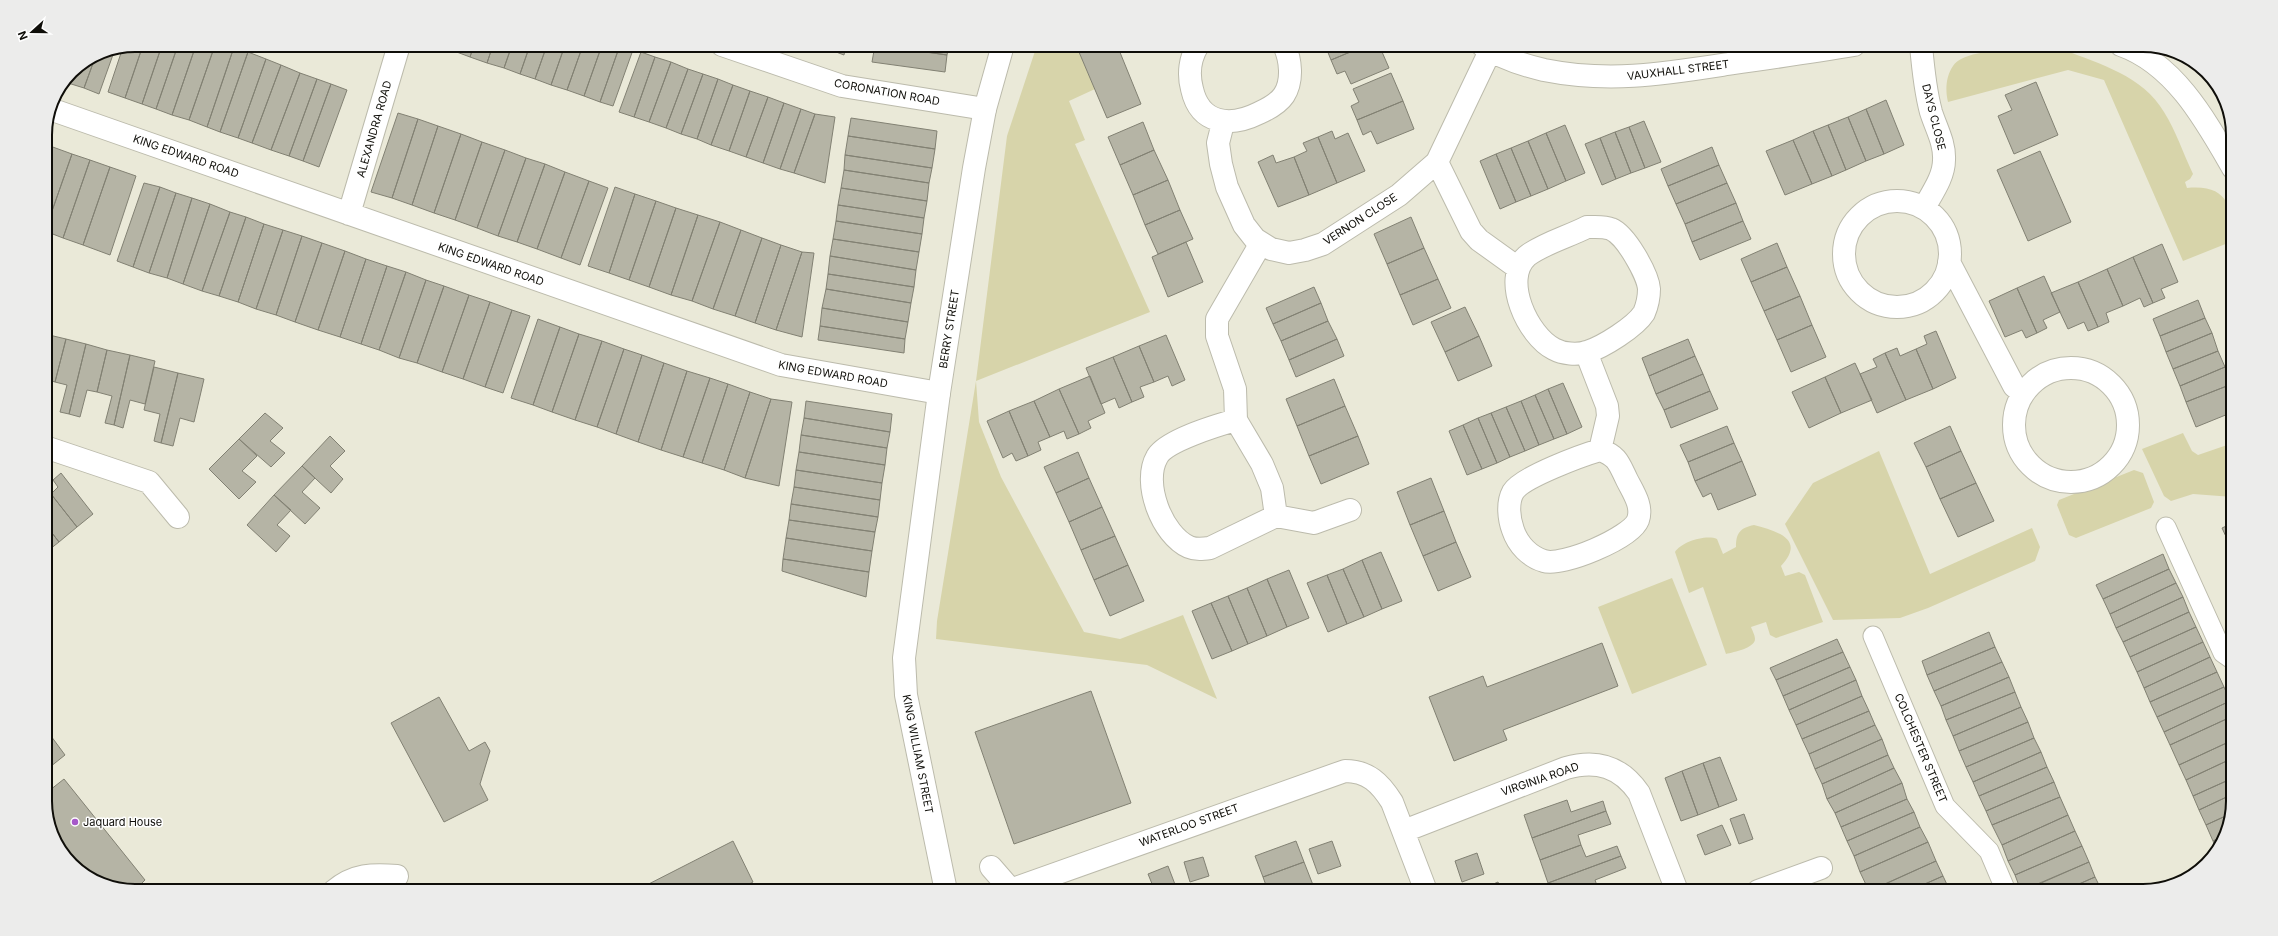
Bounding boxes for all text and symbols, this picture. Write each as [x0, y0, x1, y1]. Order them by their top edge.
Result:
north arrow [12, 12, 52, 52]
text: N [15, 29, 31, 42]
street label: VAUXHALL STREET [1626, 57, 1730, 83]
street label: CORONATION ROAD [833, 76, 941, 108]
street label: ALEXANDRA ROAD [353, 79, 395, 179]
street label: DAYS CLOSE [1919, 82, 1949, 152]
street label: KING EDWARD ROAD [131, 131, 241, 181]
street label: VERNON CLOSE [1320, 190, 1400, 248]
street label: KING EDWARD ROAD [436, 239, 546, 289]
street label: BERRY STREET [936, 288, 962, 370]
street label: KING EDWARD ROAD [777, 357, 889, 391]
street label: COLCHESTER STREET [1892, 691, 1950, 805]
street label: KING WILLIAM STREET [900, 693, 936, 815]
street label: VIRGINIA ROAD [1499, 759, 1581, 799]
street label: WATERLOO STREET [1137, 800, 1241, 850]
place label: Jaquard House [83, 815, 162, 829]
marker: Jaquard House [70, 817, 80, 827]

